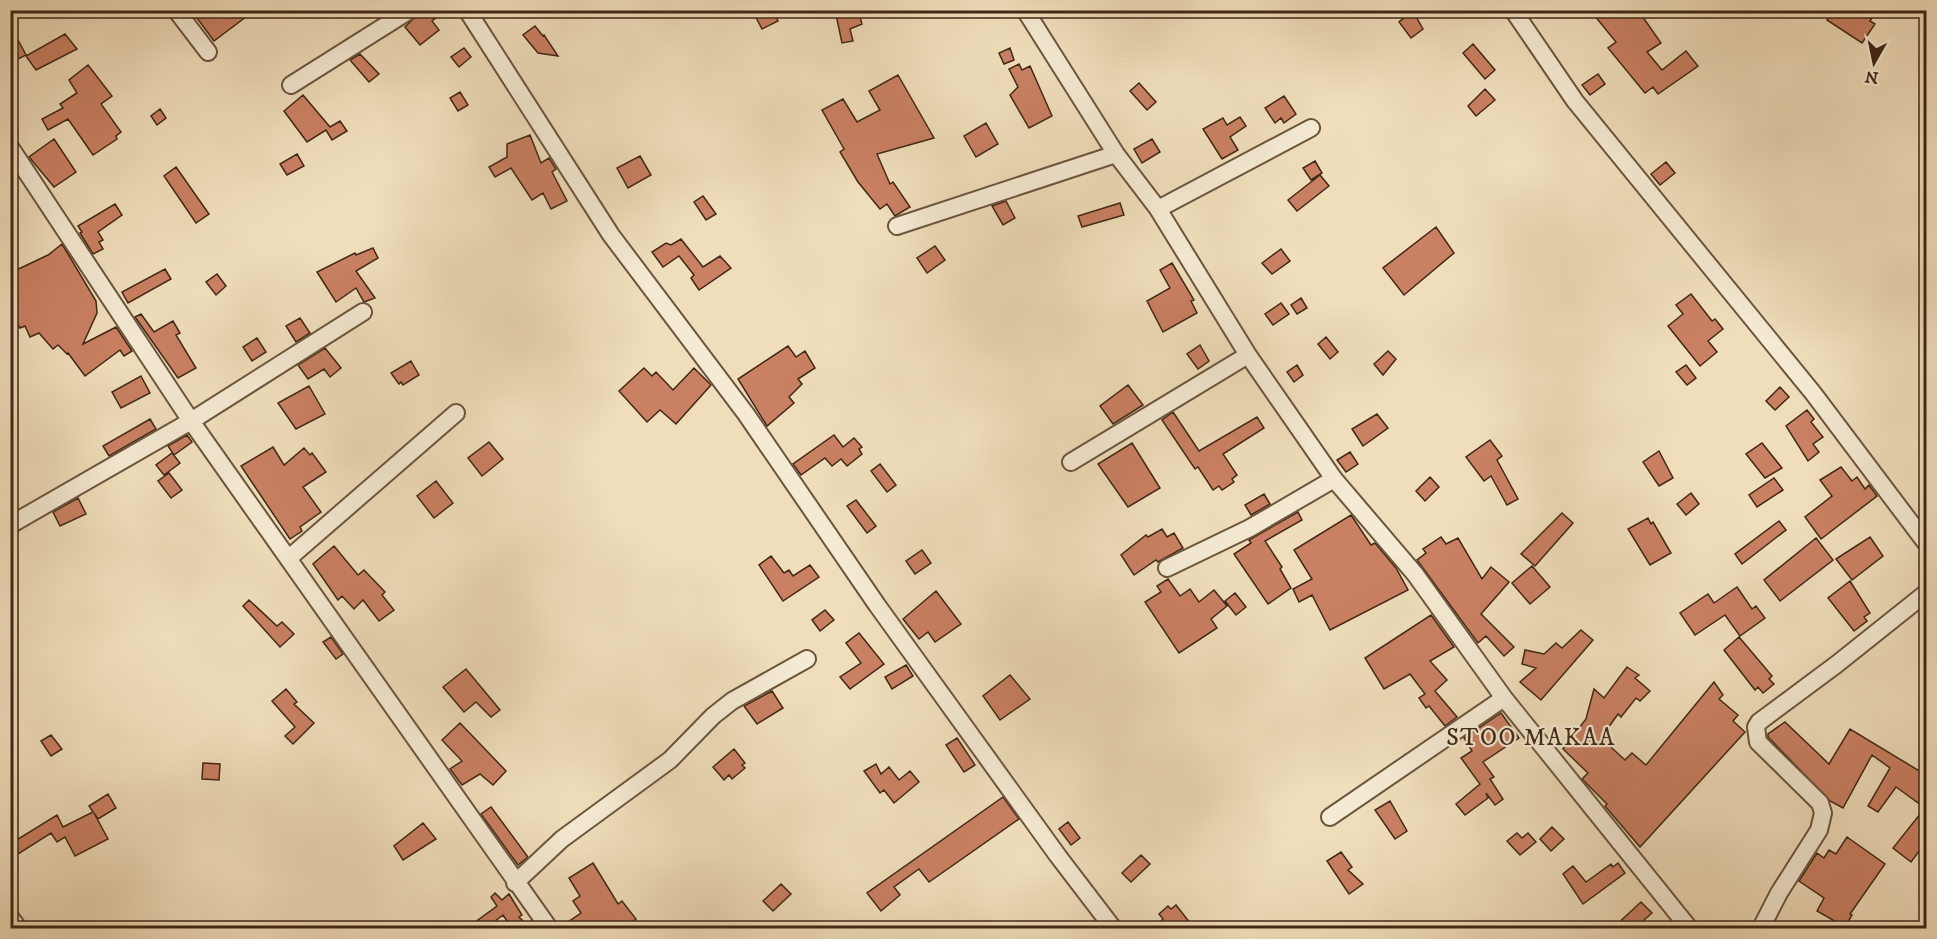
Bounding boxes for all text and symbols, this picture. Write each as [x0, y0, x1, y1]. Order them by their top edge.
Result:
north arrow [1844, 33, 1904, 93]
text: N [1864, 66, 1880, 88]
district label: STOO MAKAA [1446, 723, 1616, 753]

